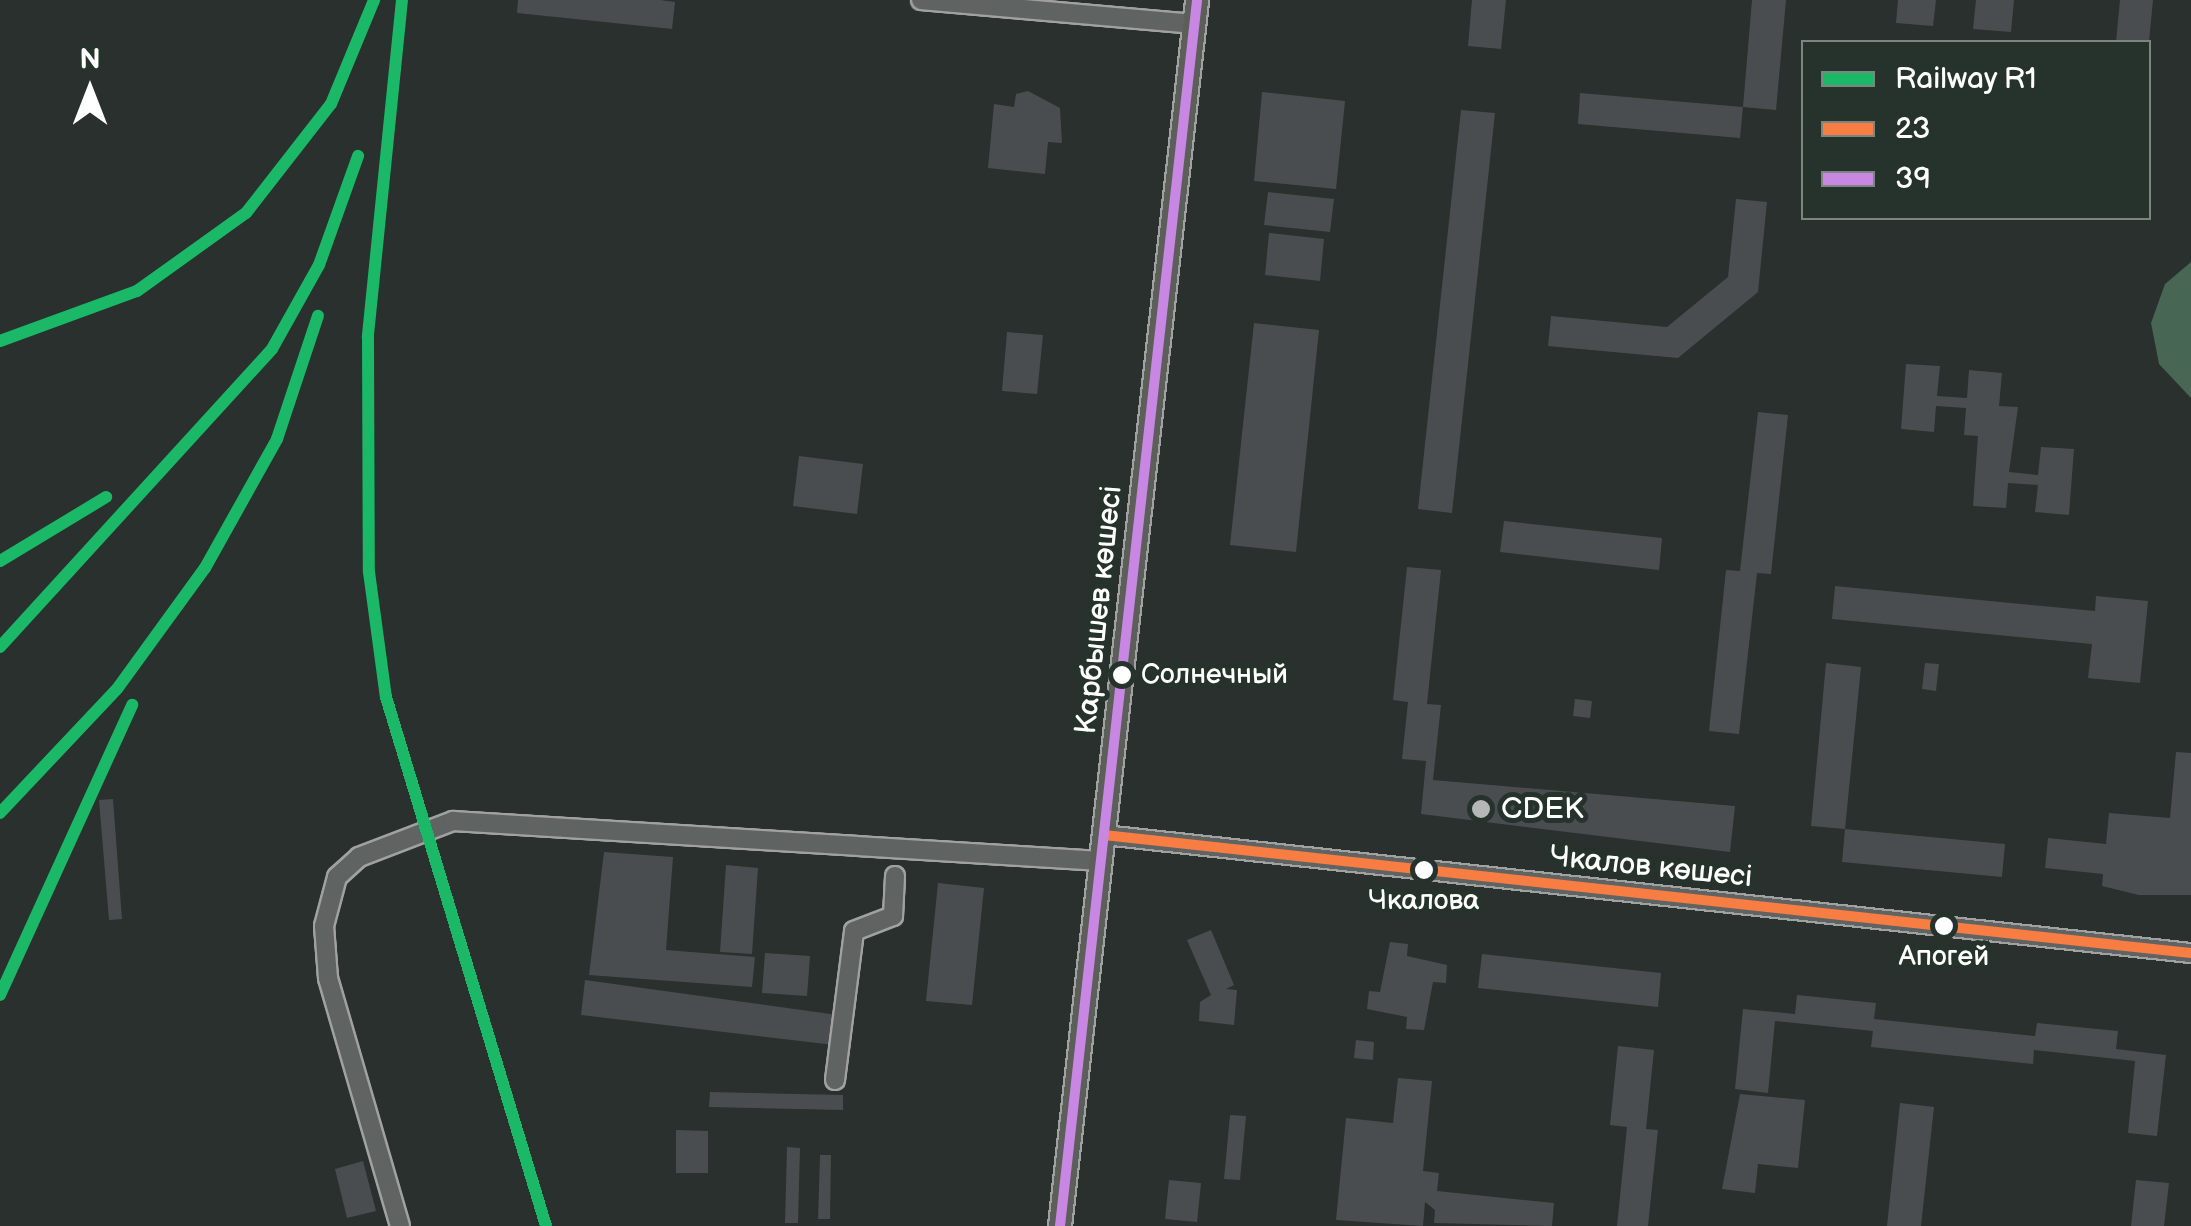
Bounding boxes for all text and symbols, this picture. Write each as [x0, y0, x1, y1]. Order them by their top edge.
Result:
north arrow [40, 40, 140, 140]
legend [1801, 40, 2151, 220]
text: N [79, 43, 101, 76]
text: Railway R1 [1895, 61, 2037, 97]
text: 23 [1895, 111, 1931, 147]
text: 39 [1895, 161, 1931, 197]
street label: Карбышев көшесі [1068, 484, 1130, 736]
place label: Солнечный [1141, 658, 1288, 692]
marker: Солнечный [1112, 665, 1132, 685]
place label: CDEK [1501, 791, 1583, 827]
marker: CDEK [1470, 798, 1492, 820]
street label: Чкалов көшесі [1548, 838, 1754, 896]
marker: Чкалова [1414, 860, 1434, 880]
place label: Чкалова [1368, 884, 1480, 918]
marker: Апогей [1934, 916, 1954, 936]
place label: Апогей [1899, 940, 1989, 974]

